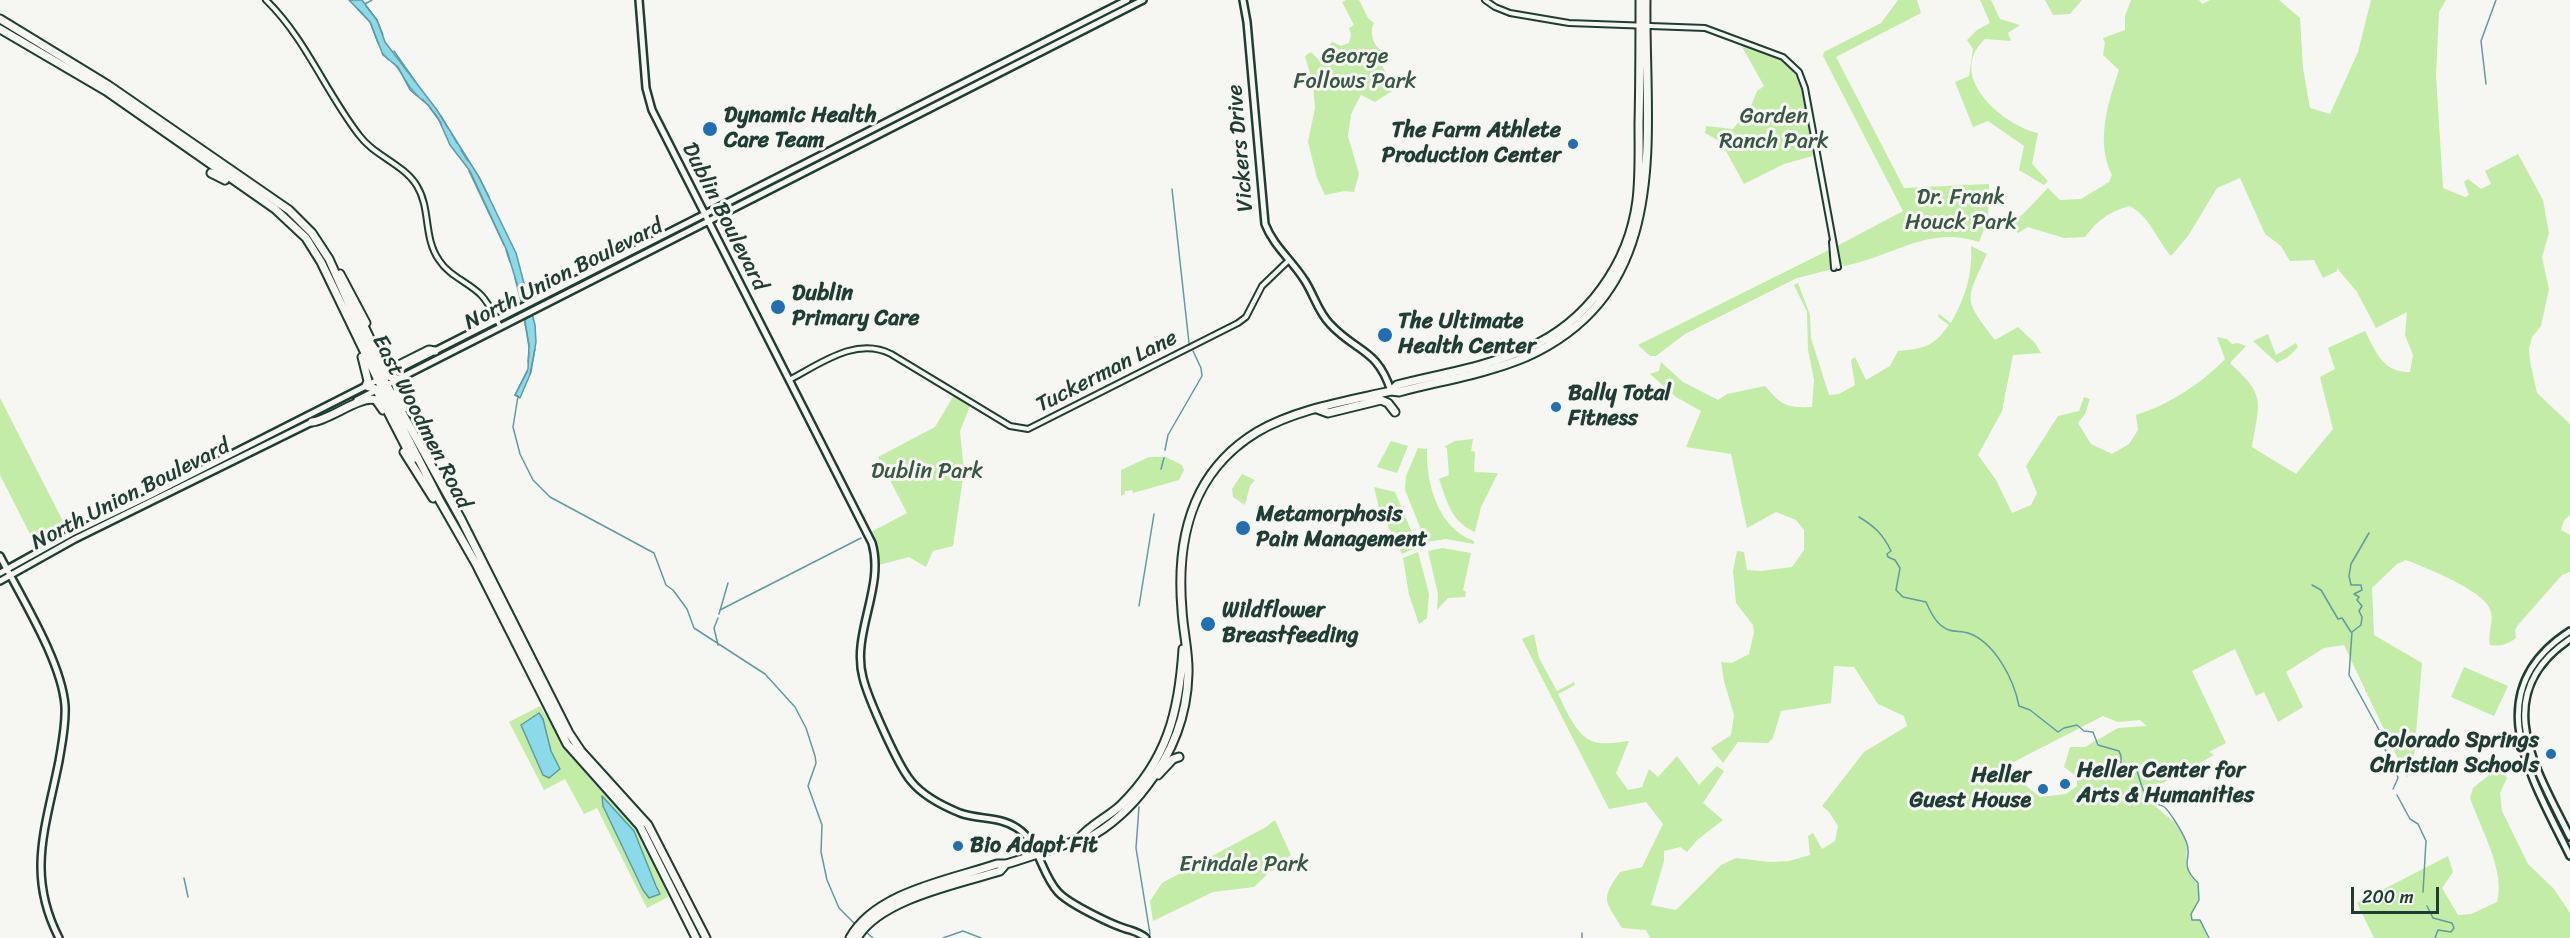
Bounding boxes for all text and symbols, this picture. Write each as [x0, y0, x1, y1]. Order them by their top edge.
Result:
park label: George Follows Park [1293, 44, 1417, 96]
street label: Vickers Drive [1222, 83, 1260, 213]
place label: Dynamic Health Care Team [724, 103, 876, 154]
park label: Garden Ranch Park [1719, 104, 1829, 156]
place label: The Farm Athlete Production Center [1382, 118, 1561, 170]
marker: Dynamic Health Care Team [701, 120, 719, 138]
marker: The Farm Athlete Production Center [1566, 137, 1580, 151]
street label: Dublin Boulevard [675, 139, 773, 295]
park label: Dr. Frank Houck Park [1905, 185, 2017, 236]
street label: North Union Boulevard [460, 213, 668, 337]
place label: Dublin Primary Care [792, 281, 920, 332]
marker: Dublin Primary Care [769, 298, 787, 316]
place label: The Ultimate Health Center [1398, 309, 1536, 360]
street label: Tuckerman Lane [1032, 325, 1182, 419]
marker: The Ultimate Health Center [1376, 326, 1394, 344]
street label: East Woodmen Road [366, 330, 476, 514]
place label: Bally Total Fitness [1568, 381, 1671, 433]
marker: Bally Total Fitness [1549, 400, 1563, 414]
street label: North Union Boulevard [27, 433, 235, 557]
park label: Dublin Park [871, 459, 983, 485]
place label: Metamorphosis Pain Management [1256, 502, 1427, 554]
marker: Metamorphosis Pain Management [1234, 519, 1252, 537]
place label: Wildflower Breastfeeding [1222, 598, 1359, 650]
marker: Wildflower Breastfeeding [1199, 615, 1217, 633]
place label: Colorado Springs Christian Schools [2370, 728, 2539, 780]
marker: Colorado Springs Christian Schools [2544, 747, 2558, 761]
place label: Heller Center for Arts & Humanities [2077, 758, 2254, 810]
place label: Heller Guest House [1909, 763, 2031, 814]
marker: Heller Center for Arts & Humanities [2058, 777, 2072, 791]
marker: Heller Guest House [2036, 782, 2050, 796]
place label: Bio Adapt Fit [970, 833, 1098, 859]
marker: Bio Adapt Fit [951, 839, 965, 853]
park label: Erindale Park [1179, 852, 1309, 878]
scale bar [2354, 875, 2442, 913]
text: 200 m [2362, 881, 2414, 913]

